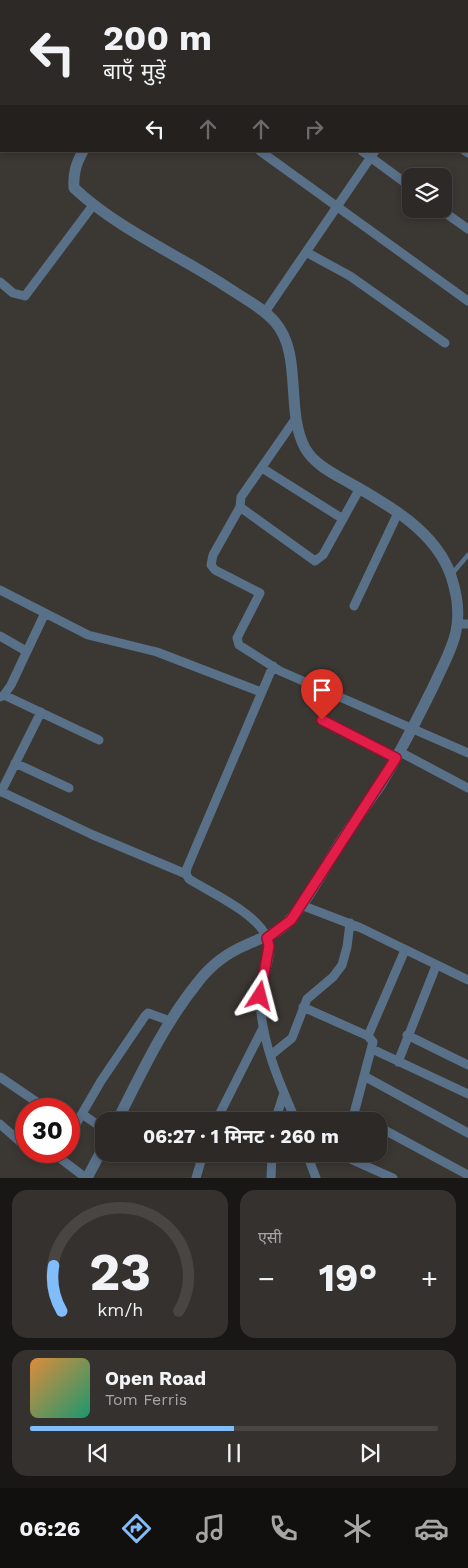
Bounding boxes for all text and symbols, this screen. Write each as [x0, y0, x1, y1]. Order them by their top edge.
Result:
text: 200 m [103, 17, 212, 59]
icon: left [20, 20, 85, 85]
text: बाएँ मुड़ें [103, 59, 166, 84]
icon: left [141, 115, 169, 143]
icon: ahead [194, 115, 222, 143]
icon: ahead [247, 115, 275, 143]
icon: right [300, 115, 328, 143]
map controls [402, 168, 452, 218]
button: layers [402, 168, 452, 218]
pin [301, 669, 343, 720]
icon: arrive [308, 676, 336, 704]
position arrow [233, 969, 285, 1021]
speed limit sign: 30 [15, 1098, 80, 1163]
text: 06:27 · 1 मिनट · 260 m [143, 1125, 339, 1148]
text: एसी [258, 1228, 282, 1247]
text: 23 [89, 1242, 151, 1303]
text: 19° [319, 1256, 377, 1300]
text: − [258, 1262, 275, 1295]
text: + [421, 1262, 438, 1295]
text: km/h [97, 1299, 143, 1320]
text: Open Road [105, 1367, 206, 1390]
text: Tom Ferris [105, 1390, 187, 1409]
icon: previous [84, 1439, 112, 1467]
icon: pause [220, 1439, 248, 1467]
icon: next [356, 1439, 384, 1467]
icon: directions [119, 1511, 154, 1546]
icon: music [193, 1511, 228, 1546]
icon: phone [266, 1511, 301, 1546]
icon: climate [340, 1511, 375, 1546]
icon: car [414, 1511, 449, 1546]
text: 06:26 [19, 1516, 80, 1541]

